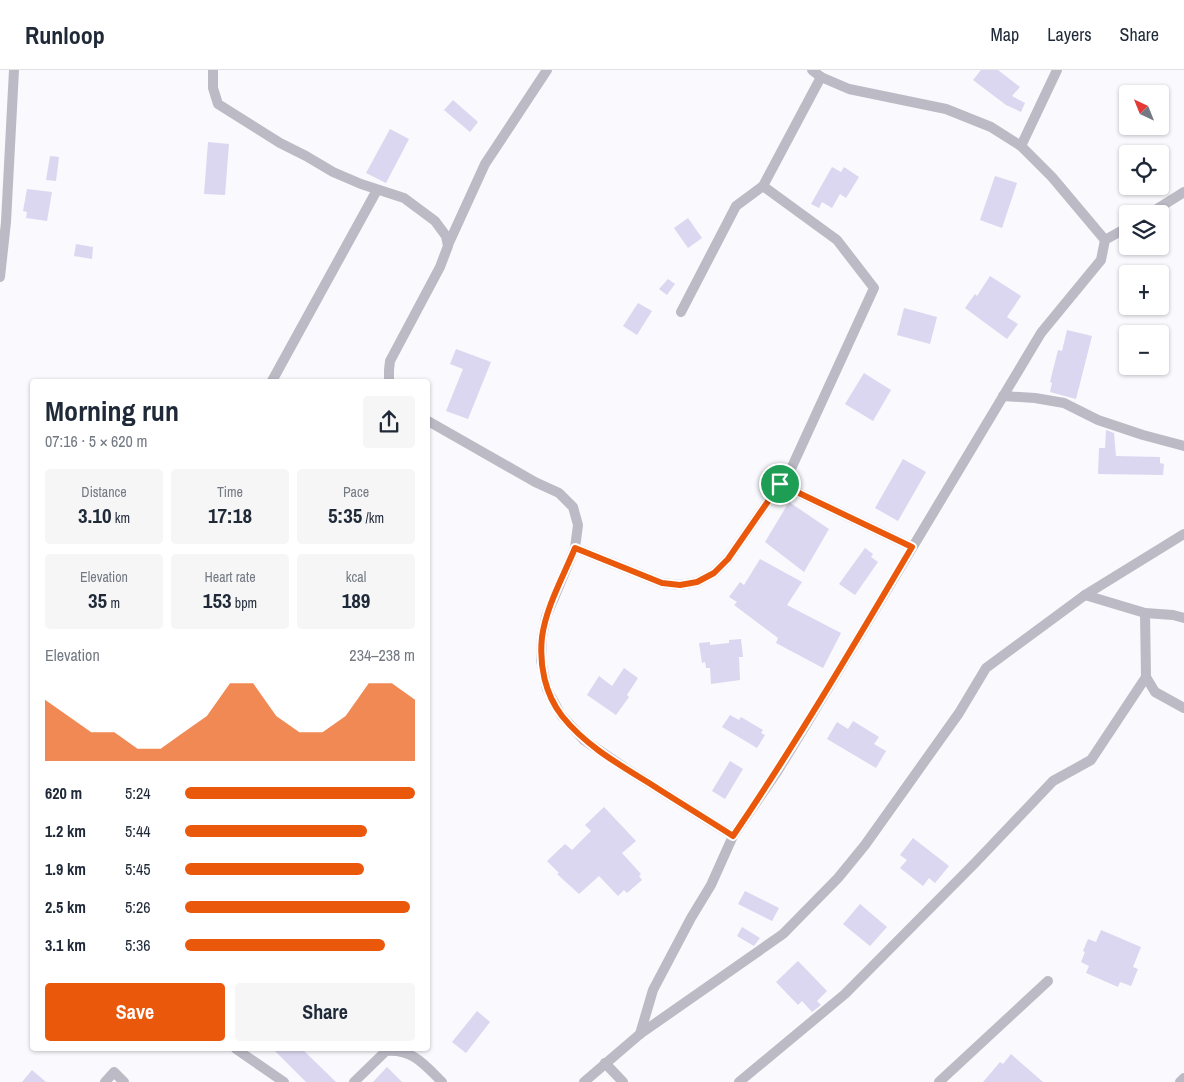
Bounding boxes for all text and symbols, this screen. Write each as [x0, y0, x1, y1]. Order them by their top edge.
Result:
text: Runloop [25, 19, 105, 51]
text: Map [991, 22, 1019, 47]
text: Layers [1047, 22, 1092, 47]
text: Share [1120, 22, 1159, 47]
north arrow [1119, 85, 1169, 135]
map controls [1119, 85, 1169, 375]
button: locate [1119, 145, 1169, 195]
button: layers [1119, 205, 1169, 255]
button: + [1119, 265, 1169, 315]
button: − [1119, 325, 1169, 375]
text: Morning run [45, 392, 179, 430]
button: share [363, 396, 415, 448]
text: 07:16 · 5 × 620 m [45, 430, 148, 452]
pin [759, 463, 801, 505]
icon: arrive [766, 470, 794, 498]
text: Distance [81, 483, 127, 501]
text: Time [217, 483, 243, 501]
text: Pace [343, 483, 369, 501]
text: 3.10 [78, 501, 112, 530]
text: 17:18 [208, 501, 252, 530]
text: 5:35 [328, 501, 362, 530]
text: km [112, 509, 130, 527]
text: /km [362, 509, 384, 527]
text: Elevation [80, 568, 128, 586]
text: Heart rate [204, 568, 256, 586]
text: kcal [346, 568, 366, 586]
text: 35 [88, 586, 107, 615]
text: 153 [203, 586, 232, 615]
text: 189 [342, 586, 370, 615]
text: m [107, 594, 120, 612]
text: bpm [232, 594, 257, 612]
text: Elevation [45, 644, 100, 666]
text: 234–238 m [349, 644, 415, 666]
text: 620 m [45, 782, 82, 804]
text: 5:24 [125, 782, 151, 804]
text: 1.2 km [45, 820, 86, 842]
text: 5:44 [125, 820, 151, 842]
text: 1.9 km [45, 858, 86, 880]
text: 5:45 [125, 858, 151, 880]
text: 2.5 km [45, 896, 86, 918]
text: 5:26 [125, 896, 151, 918]
text: 3.1 km [45, 934, 86, 956]
text: 5:36 [125, 934, 151, 956]
button: Save [45, 983, 225, 1041]
button: Share [235, 983, 415, 1041]

